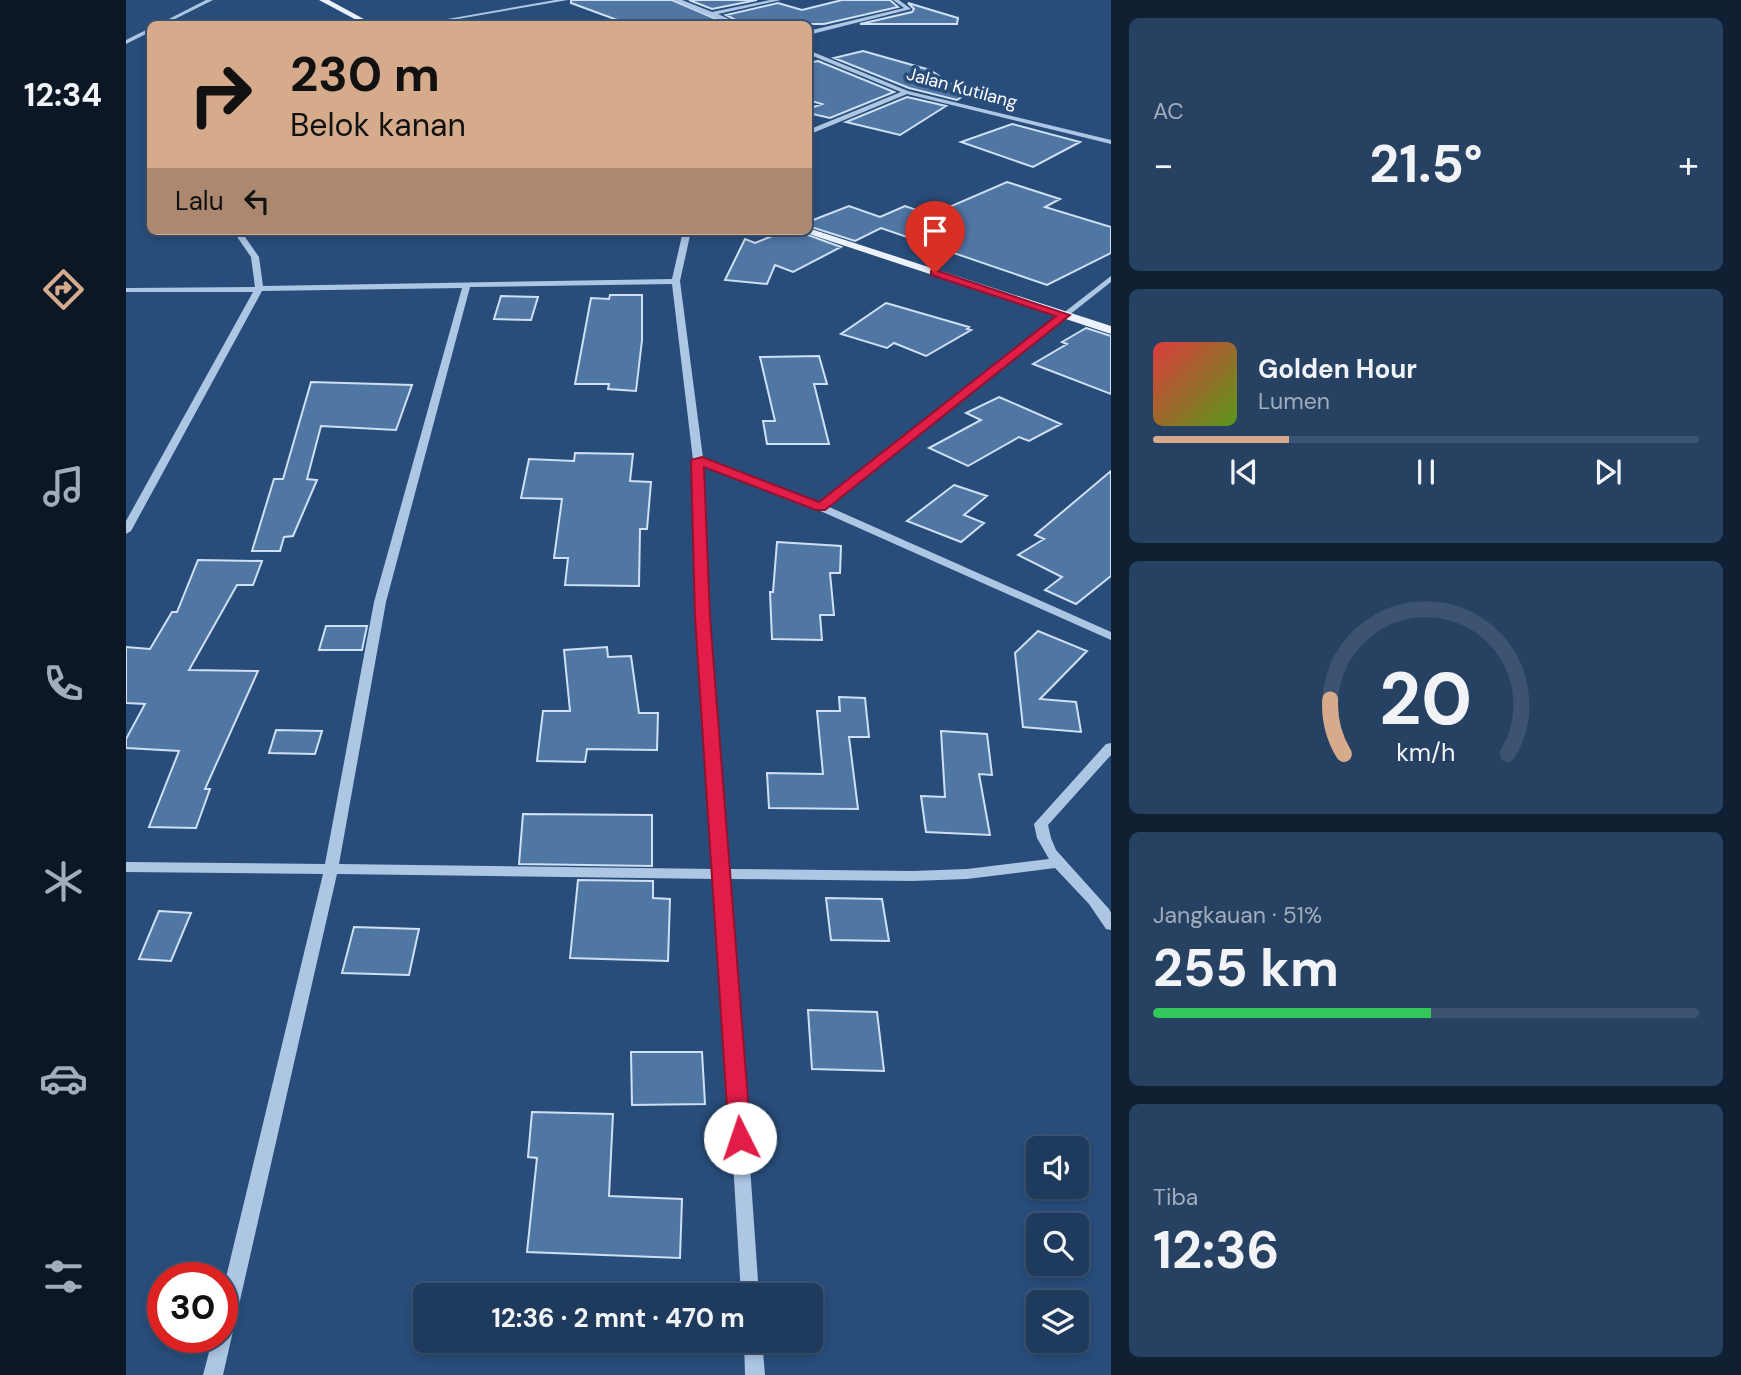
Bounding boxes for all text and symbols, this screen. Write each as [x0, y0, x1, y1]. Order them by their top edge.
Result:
text: 230 m [290, 42, 440, 106]
icon: right [175, 49, 266, 140]
street label: Jalan Kutilang [904, 62, 1020, 114]
text: 12:34 [24, 74, 102, 116]
text: AC [1153, 96, 1184, 126]
text: Belok kanan [290, 104, 466, 146]
text: 21.5° [1369, 130, 1483, 198]
text: − [1153, 140, 1174, 190]
text: + [1678, 140, 1699, 190]
icon: left [238, 182, 276, 220]
text: Lalu [175, 184, 224, 218]
pin [905, 201, 965, 273]
icon: arrive [916, 212, 954, 250]
icon: directions [39, 265, 88, 314]
text: Golden Hour [1258, 352, 1417, 386]
text: Lumen [1258, 386, 1330, 416]
icon: previous [1225, 453, 1263, 491]
icon: pause [1407, 453, 1445, 491]
icon: next [1589, 453, 1627, 491]
icon: music [39, 462, 88, 511]
text: 20 [1380, 652, 1472, 747]
icon: phone [39, 659, 88, 708]
text: km/h [1396, 735, 1456, 768]
icon: climate [39, 857, 88, 906]
text: Jangkauan · 51% [1153, 900, 1322, 930]
text: 255 km [1153, 934, 1339, 1002]
icon: car [39, 1054, 88, 1103]
position arrow [703, 1101, 777, 1175]
map controls [1026, 1136, 1089, 1353]
button: sound [1026, 1136, 1089, 1199]
text: Tiba [1153, 1182, 1198, 1212]
button: search [1026, 1213, 1089, 1276]
text: 12:36 [1153, 1216, 1279, 1284]
icon: filters [39, 1252, 88, 1301]
speed limit sign: 30 [147, 1262, 238, 1353]
button: layers [1026, 1290, 1089, 1353]
text: 12:36 · 2 mnt · 470 m [491, 1301, 745, 1335]

